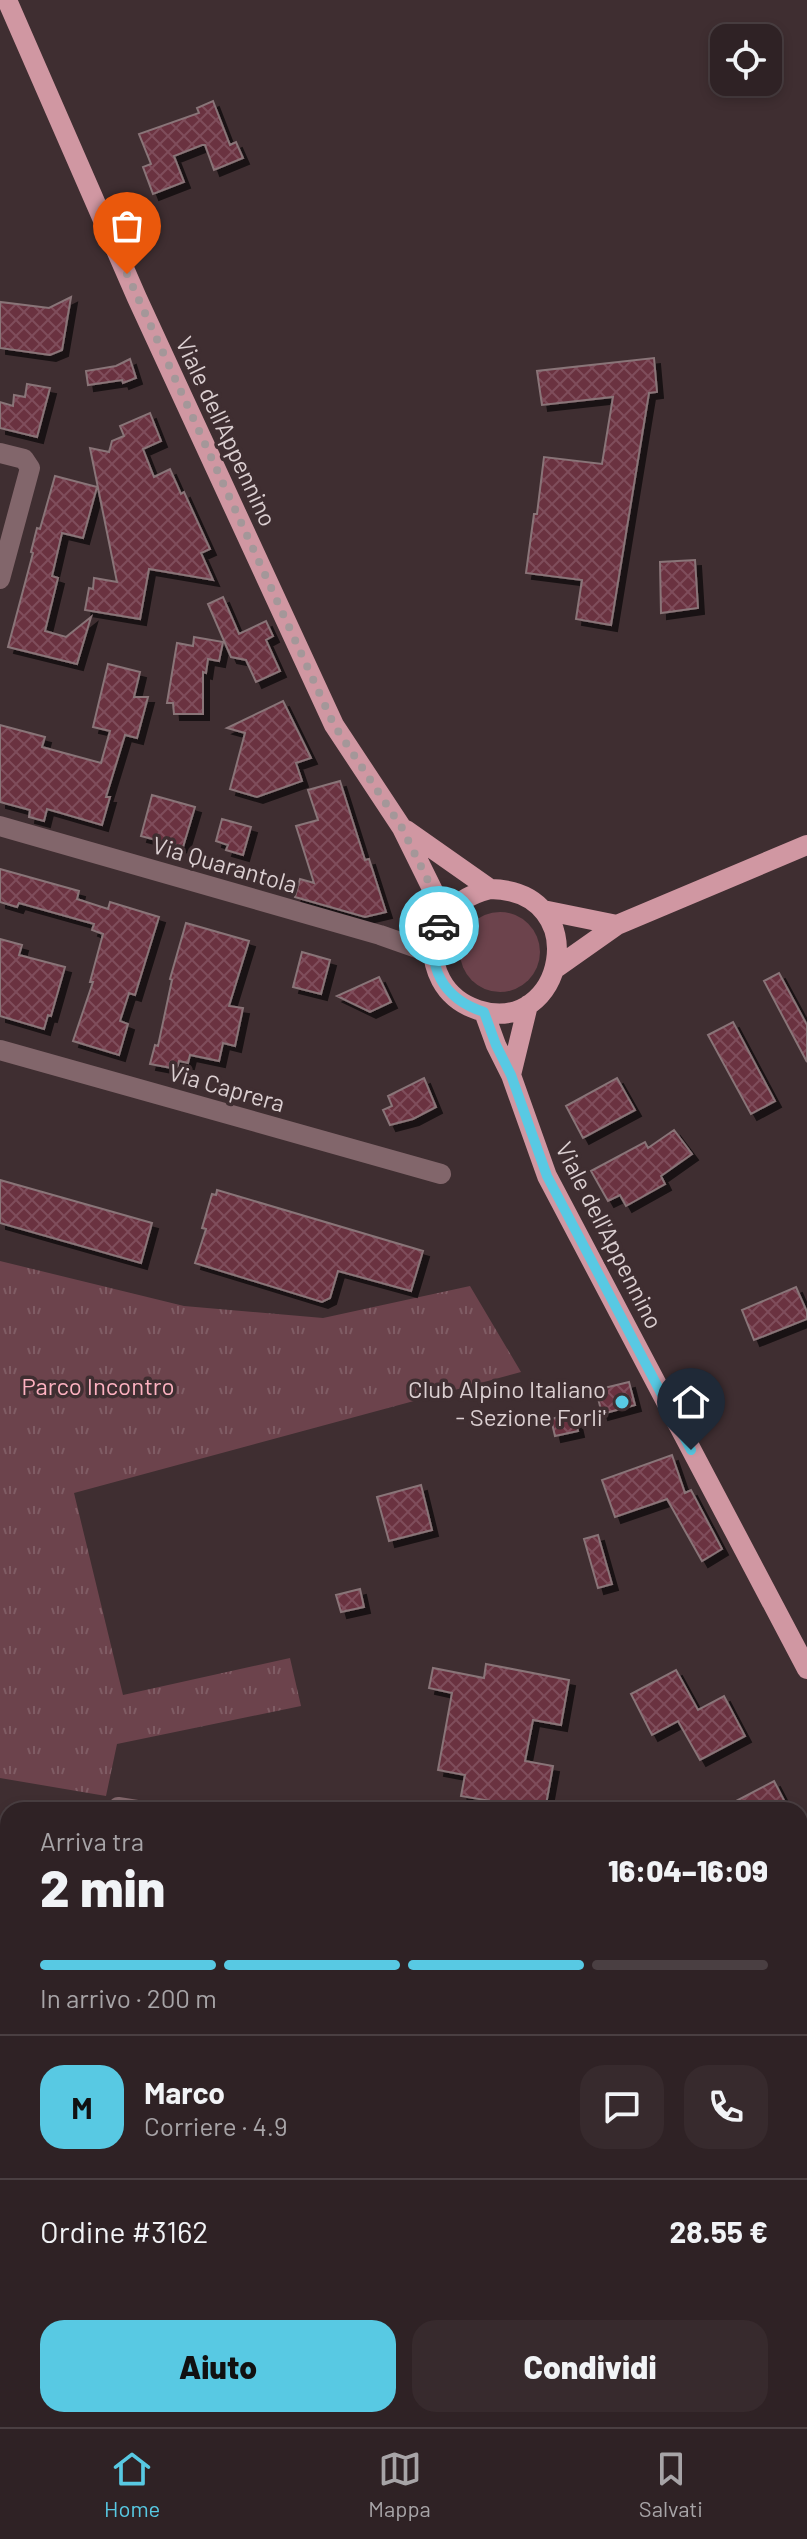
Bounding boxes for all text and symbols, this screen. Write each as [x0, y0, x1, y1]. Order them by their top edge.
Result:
map controls [710, 24, 782, 96]
button: locate [710, 24, 782, 96]
pin [93, 192, 161, 274]
icon: bag [105, 204, 149, 248]
street label: Viale dell'Appennino [170, 332, 284, 530]
street label: Via Quarantola [149, 829, 301, 899]
courier [399, 886, 479, 966]
icon: car [417, 904, 461, 948]
street label: Via Caprera [166, 1057, 288, 1117]
street label: Viale dell'Appennino [550, 1137, 670, 1333]
pin [657, 1368, 725, 1450]
park label: Parco Incontro [21, 1371, 175, 1400]
place label: Club Alpino Italiano - Sezione Forli' [408, 1374, 606, 1431]
icon: home [669, 1380, 713, 1424]
marker: Club Alpino Italiano - Sezione Forli' [613, 1393, 631, 1411]
text: Arriva tra [40, 1825, 144, 1856]
text: 16:04–16:09 [608, 1852, 768, 1888]
text: 2 min [40, 1855, 165, 1917]
text: In arrivo · 200 m [40, 1982, 217, 2013]
button: chat [580, 2065, 664, 2149]
button: phone [684, 2065, 768, 2149]
text: Marco [144, 2074, 225, 2110]
text: M [71, 2089, 93, 2125]
text: Corriere · 4.9 [144, 2110, 288, 2141]
text: Ordine #3162 [40, 2213, 208, 2249]
text: 28.55 € [670, 2213, 768, 2249]
button: Aiuto [40, 2320, 396, 2412]
button: Condividi [412, 2320, 768, 2412]
tab: Home [104, 2447, 160, 2521]
tab: Mappa [368, 2447, 431, 2521]
tab: Salvati [639, 2447, 703, 2521]

